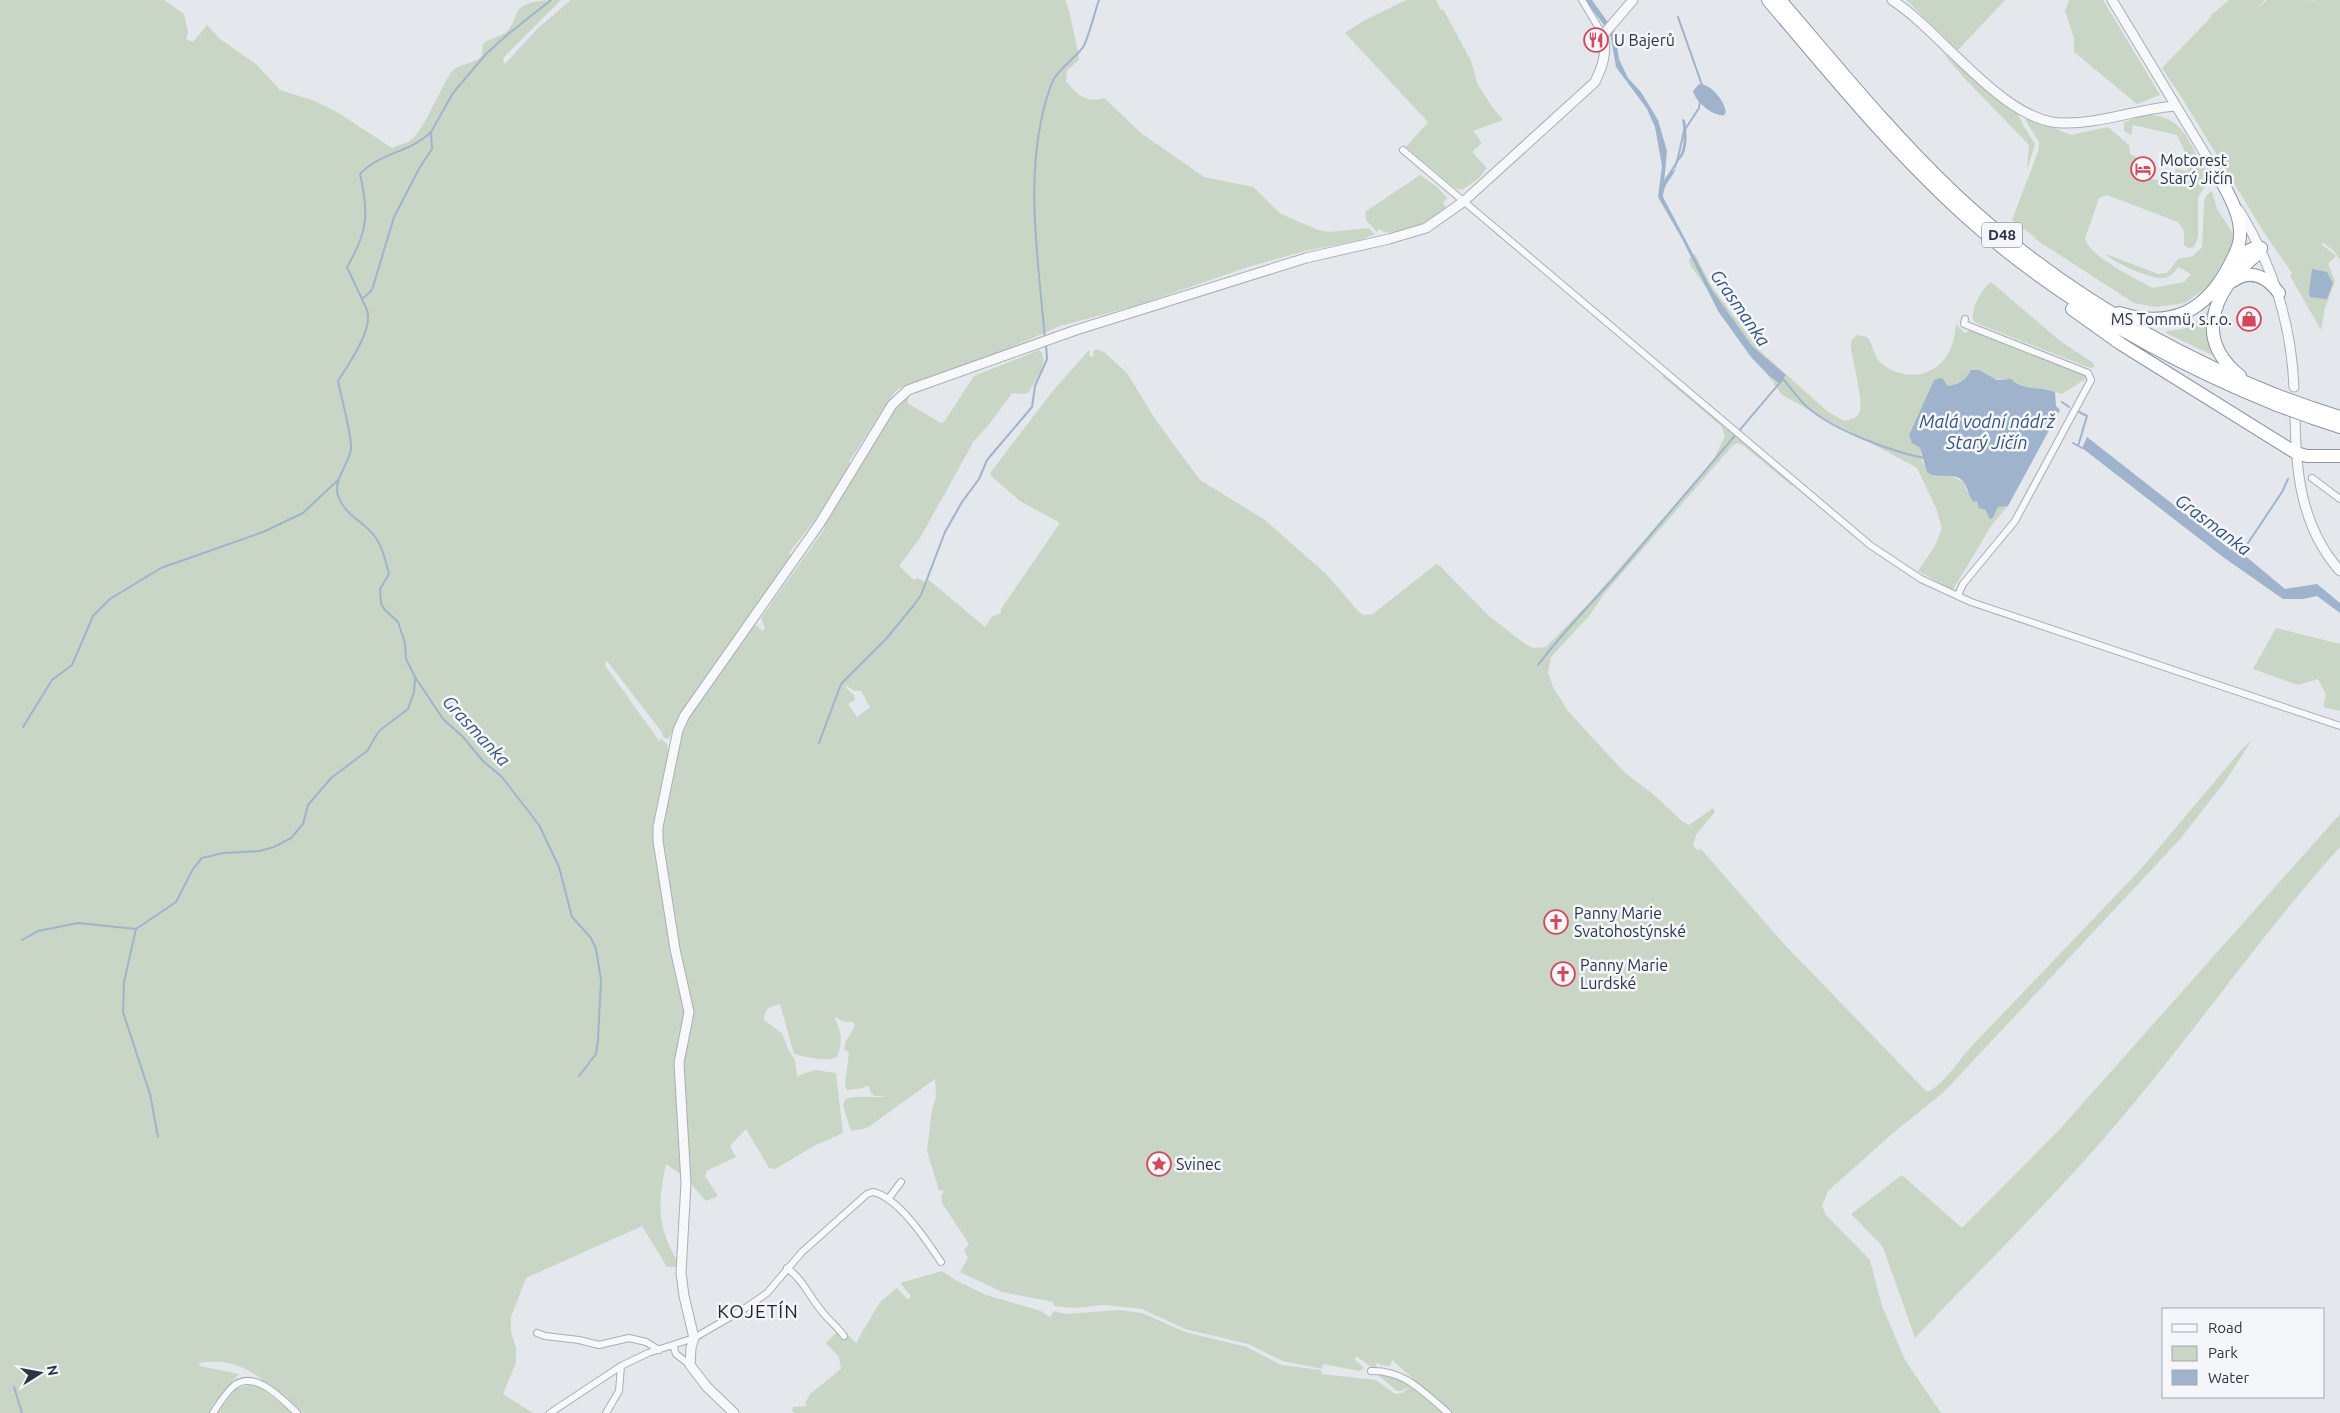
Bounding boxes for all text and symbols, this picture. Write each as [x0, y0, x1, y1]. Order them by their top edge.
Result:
restaurant icon: U Bajerů [1583, 27, 1609, 53]
place label: U Bajerů [1614, 31, 1675, 49]
place label: Motorest Starý Jičín [2160, 151, 2233, 187]
hotel icon: Motorest Starý Jičín [2130, 156, 2156, 182]
road number: D48 [1982, 222, 2022, 248]
water label: Grasmanka [1707, 265, 1775, 350]
shop icon: MS Tommü, s.r.o. [2236, 306, 2262, 332]
place label: MS Tommü, s.r.o. [2111, 310, 2232, 328]
water label: Malá vodní nádrž Starý Jičín [1919, 411, 2056, 452]
water label: Grasmanka [2172, 489, 2255, 559]
water label: Grasmanka [439, 691, 515, 770]
place label: Panny Marie Svatohostýnské [1574, 904, 1686, 940]
church icon: Panny Marie Svatohostýnské [1543, 909, 1569, 935]
place label: Panny Marie Lurdské [1580, 956, 1668, 992]
church icon: Panny Marie Lurdské [1550, 961, 1576, 987]
place icon: Svinec [1146, 1151, 1172, 1177]
place label: Svinec [1176, 1155, 1222, 1173]
district label: KOJETÍN [717, 1300, 799, 1322]
legend [2162, 1308, 2325, 1398]
text: Road [2208, 1319, 2243, 1336]
text: Park [2208, 1344, 2238, 1361]
north arrow [15, 1348, 65, 1398]
text: N [44, 1364, 62, 1377]
text: Water [2208, 1369, 2249, 1386]

